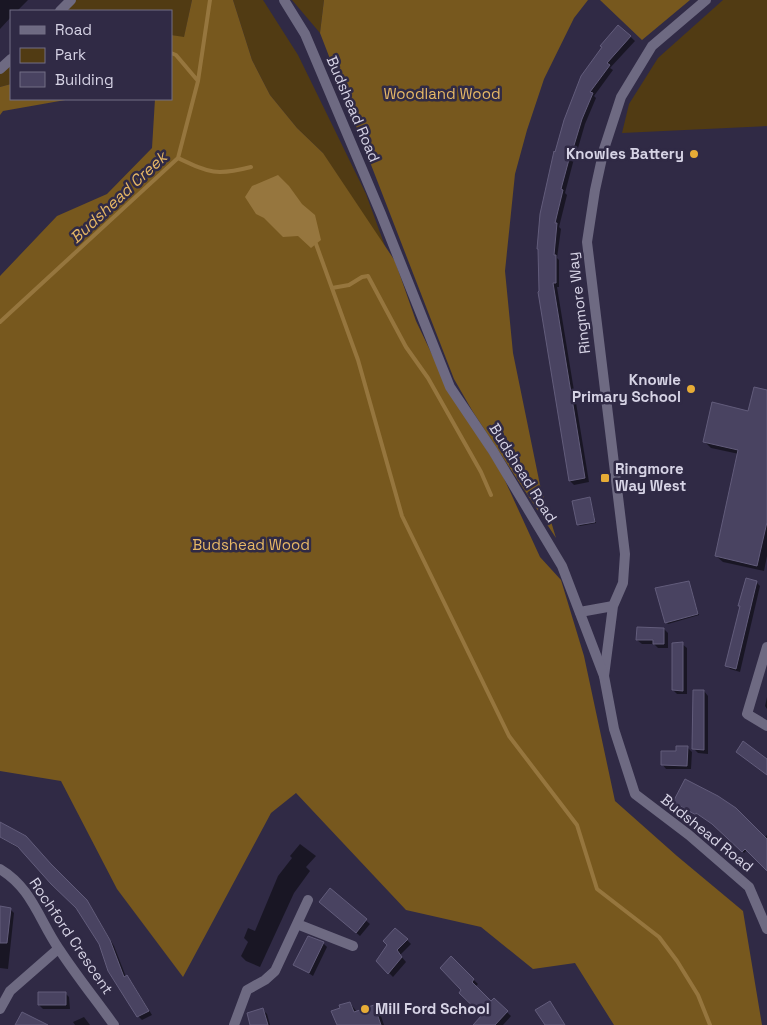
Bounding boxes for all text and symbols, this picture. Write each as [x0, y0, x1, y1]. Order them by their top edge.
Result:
legend [10, 10, 172, 100]
text: Road [55, 20, 92, 39]
text: Park [55, 45, 86, 64]
street label: Budshead Road [323, 53, 384, 165]
text: Building [55, 70, 114, 89]
park label: Woodland Wood [383, 84, 501, 103]
place label: Knowles Battery [566, 144, 684, 163]
water label: Budshead Creek [65, 145, 173, 248]
marker: Knowles Battery [688, 148, 700, 160]
street label: Ringmore Way [563, 251, 594, 355]
place label: Knowle Primary School [572, 370, 681, 406]
marker: Knowle Primary School [685, 383, 697, 395]
street label: Budshead Road [485, 420, 562, 526]
place label: Ringmore Way West [615, 459, 687, 495]
marker: Ringmore Way West [599, 472, 611, 484]
park label: Budshead Wood [192, 535, 310, 554]
street label: Budshead Road [657, 790, 757, 876]
street label: Rochford Crescent [25, 874, 118, 998]
place label: Mill Ford School [375, 999, 490, 1018]
marker: Mill Ford School [359, 1003, 371, 1015]

